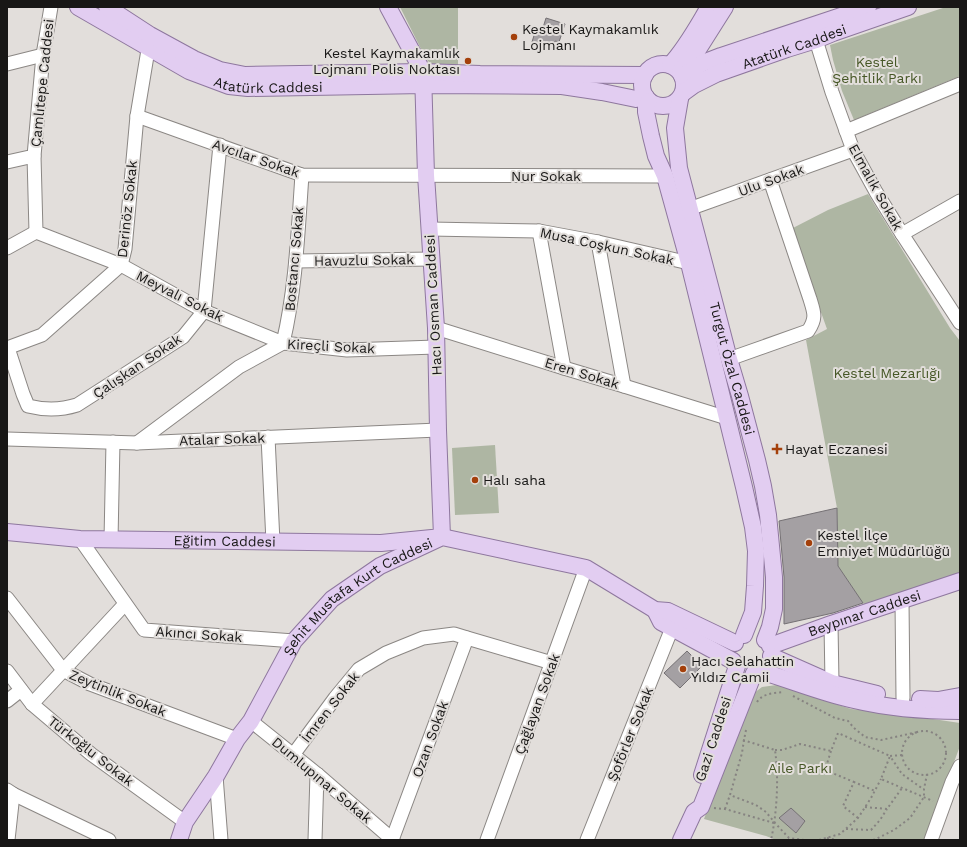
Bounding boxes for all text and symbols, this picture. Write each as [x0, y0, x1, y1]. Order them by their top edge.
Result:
street label: Çamlıtepe Caddesi [27, 18, 57, 148]
place label: Kestel Kaymakamlık Lojmanı [522, 21, 659, 53]
street label: Atatürk Caddesi [740, 21, 848, 72]
marker: Kestel Kaymakamlık Lojmanı [509, 32, 519, 42]
place label: Kestel Kaymakamlık Lojmanı Polis Noktası [313, 45, 460, 77]
park label: Kestel Şehitlik Parkı [832, 54, 922, 86]
marker: Kestel Kaymakamlık Lojmanı Polis Noktası [463, 56, 473, 66]
street label: Atatürk Caddesi [212, 73, 323, 96]
street label: Avcılar Sokak [210, 136, 302, 180]
street label: Elmalık Sokak [846, 141, 906, 233]
street label: Derinöz Sokak [114, 159, 140, 258]
street label: Ulu Sokak [736, 161, 806, 199]
street label: Nur Sokak [511, 168, 581, 184]
street label: Bostancı Sokak [281, 206, 307, 312]
street label: Musa Coşkun Sokak [538, 224, 676, 268]
street label: Hacı Osman Caddesi [421, 234, 445, 376]
street label: Havuzlu Sokak [314, 251, 414, 269]
street label: Meyvalı Sokak [134, 267, 226, 325]
street label: Turgut Özal Caddesi [707, 300, 758, 437]
street label: Çalışkan Sokak [90, 331, 184, 401]
street label: Kireçli Sokak [287, 336, 375, 356]
street label: Eren Sokak [543, 354, 621, 392]
park label: Kestel Mezarlığı [834, 365, 940, 381]
street label: Atalar Sokak [179, 430, 265, 448]
place label: Hayat Eczanesi [785, 441, 888, 457]
marker: Hayat Eczanesi [772, 444, 782, 454]
place label: Halı saha [483, 472, 546, 488]
marker: Halı saha [470, 475, 480, 485]
place label: Kestel İlçe Emniyet Müdürlüğü [817, 527, 950, 559]
street label: Eğitim Caddesi [173, 532, 276, 550]
street label: Şehit Mustafa Kurt Caddesi [280, 535, 435, 658]
marker: Kestel İlçe Emniyet Müdürlüğü [804, 538, 814, 548]
street label: Beypınar Caddesi [806, 587, 923, 640]
street label: Akıncı Sokak [155, 623, 243, 645]
street label: Çağlayan Sokak [511, 651, 563, 757]
place label: Hacı Selahattin Yıldız Camii [691, 653, 794, 685]
marker: Hacı Selahattin Yıldız Camii [678, 664, 688, 674]
street label: Zeytinlik Sokak [67, 666, 169, 720]
street label: İmren Sokak [297, 668, 363, 746]
street label: Şoförler Sokak [604, 684, 656, 783]
street label: Gazi Caddesi [692, 695, 734, 783]
street label: Ozan Sokak [409, 698, 451, 779]
street label: Türkoğlu Sokak [45, 713, 137, 789]
street label: Dumlupınar Sokak [269, 734, 375, 826]
park label: Aile Parkı [768, 760, 832, 776]

